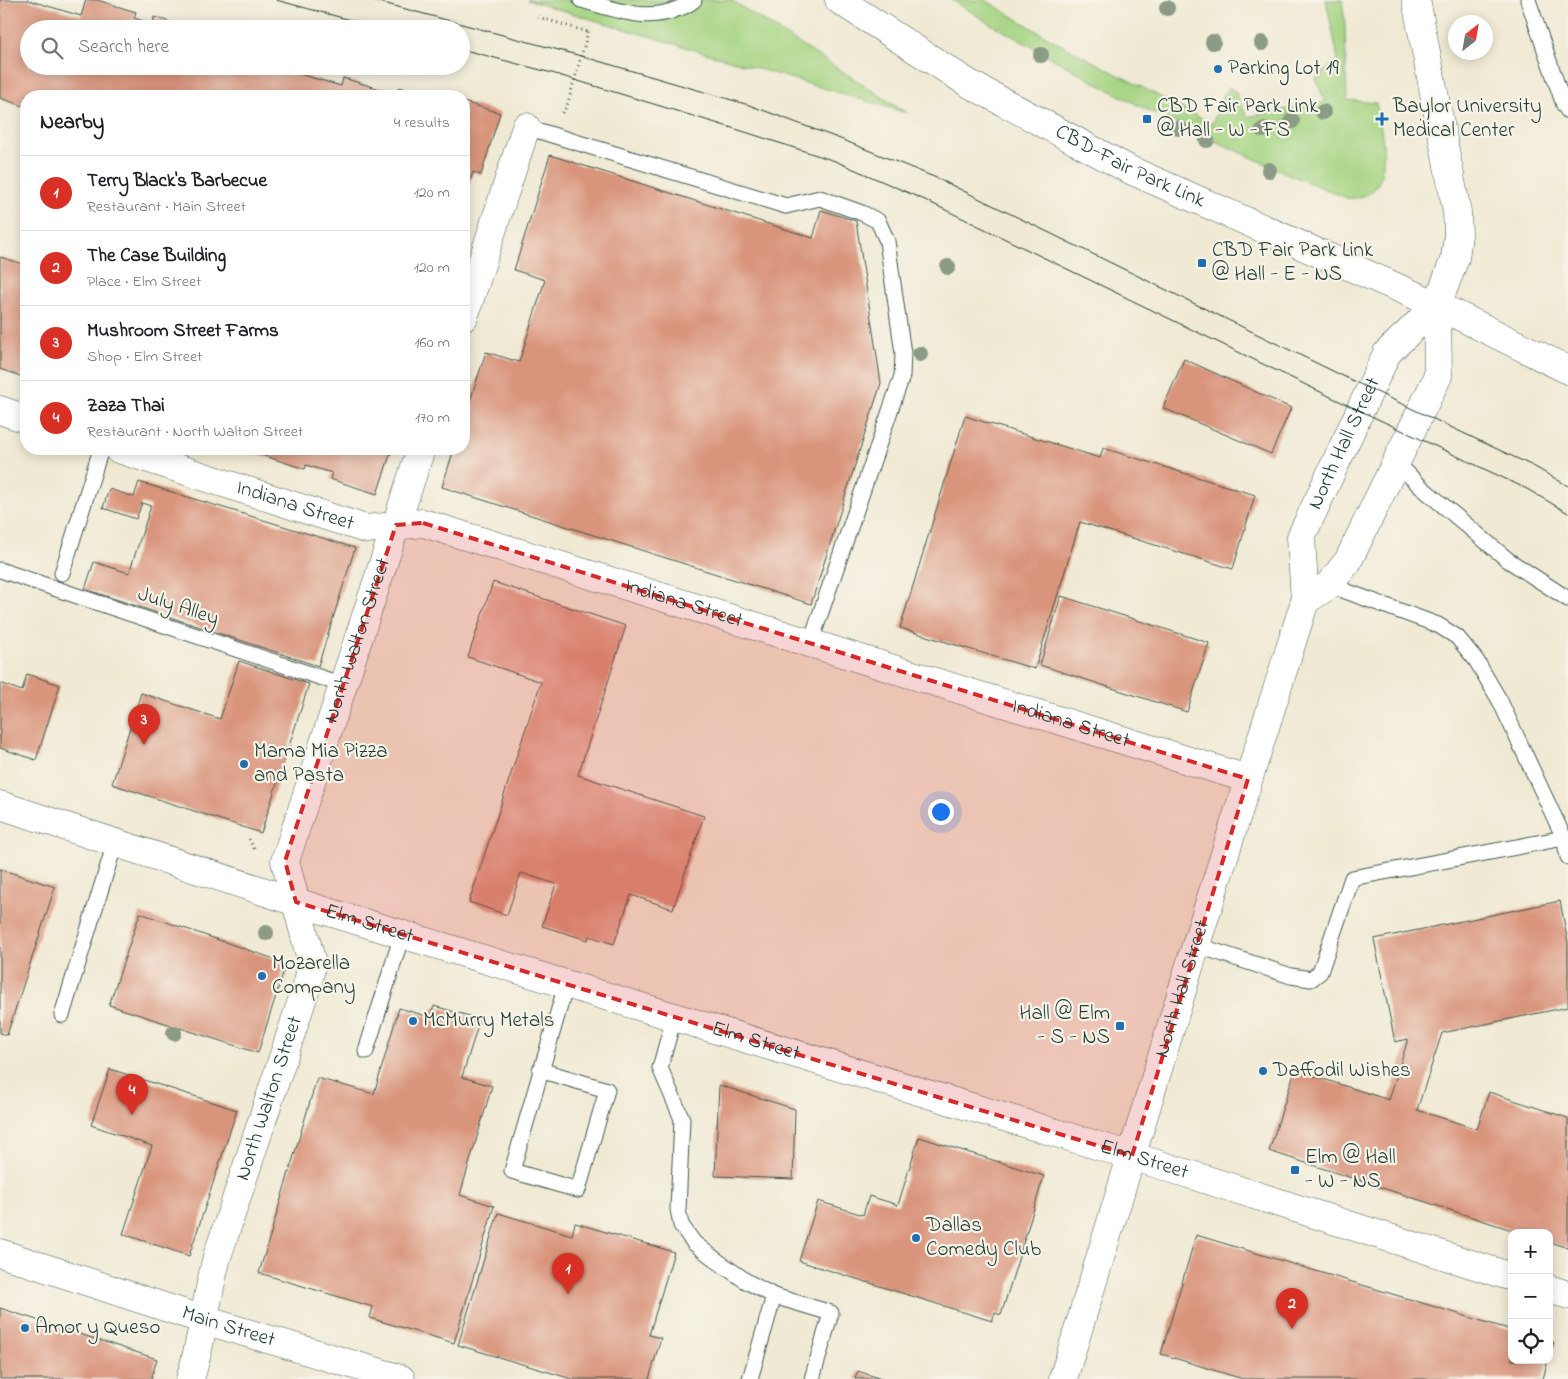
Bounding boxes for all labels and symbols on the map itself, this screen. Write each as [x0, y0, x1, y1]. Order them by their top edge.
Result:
north arrow [1448, 15, 1493, 60]
place label: Parking Lot 19 [1228, 54, 1339, 86]
marker: Parking Lot 19 [1212, 63, 1224, 75]
place label: CBD Fair Park Link @ Hall - W - FS [1157, 92, 1319, 146]
place label: Baylor University Medical Center [1392, 92, 1542, 146]
marker: Baylor University Medical Center [1375, 112, 1389, 126]
marker: CBD Fair Park Link @ Hall - W - FS [1141, 113, 1153, 125]
street label: CBD-Fair Park Link [1050, 117, 1211, 217]
place label: CBD Fair Park Link @ Hall - E - NS [1212, 236, 1374, 290]
marker: CBD Fair Park Link @ Hall - E - NS [1196, 257, 1208, 269]
street label: North Hall Street [1301, 373, 1388, 515]
street label: Indiana Street [232, 473, 358, 539]
street label: North Walton Street [317, 554, 399, 727]
street label: Indiana Street [621, 572, 747, 636]
street label: July Alley [133, 580, 222, 636]
street label: Indiana Street [1008, 692, 1133, 756]
pin: 3 [128, 704, 160, 745]
place label: Mama Mia Pizza and Pasta [254, 737, 388, 791]
marker: Mama Mia Pizza and Pasta [238, 758, 250, 770]
your location [928, 799, 954, 825]
street label: Elm Street [321, 897, 417, 952]
street label: North Hall Street [1147, 916, 1218, 1062]
place label: Mozarella Company [272, 949, 356, 1005]
marker: Mozarella Company [256, 970, 268, 982]
place label: Hall @ Elm - S - NS [1019, 999, 1110, 1053]
place label: McMurry Metals [423, 1006, 554, 1038]
street label: North Walton Street [228, 1012, 311, 1185]
street label: Elm Street [708, 1014, 804, 1069]
marker: McMurry Metals [407, 1015, 419, 1027]
marker: Hall @ Elm - S - NS [1114, 1020, 1126, 1032]
place label: Daffodil Wishes [1272, 1056, 1411, 1086]
marker: Daffodil Wishes [1257, 1065, 1269, 1077]
pin: 4 [116, 1074, 148, 1115]
street label: Elm Street [1096, 1132, 1192, 1188]
place label: Elm @ Hall - W - NS [1305, 1143, 1396, 1197]
marker: Elm @ Hall - W - NS [1289, 1164, 1301, 1176]
place label: Dallas Comedy Club [925, 1211, 1041, 1267]
marker: Dallas Comedy Club [910, 1232, 922, 1244]
pin: 1 [552, 1253, 584, 1294]
pin: 2 [1276, 1288, 1308, 1329]
street label: Main Street [178, 1299, 279, 1355]
place label: Amor y Queso [35, 1313, 160, 1345]
marker: Amor y Queso [19, 1322, 31, 1334]

